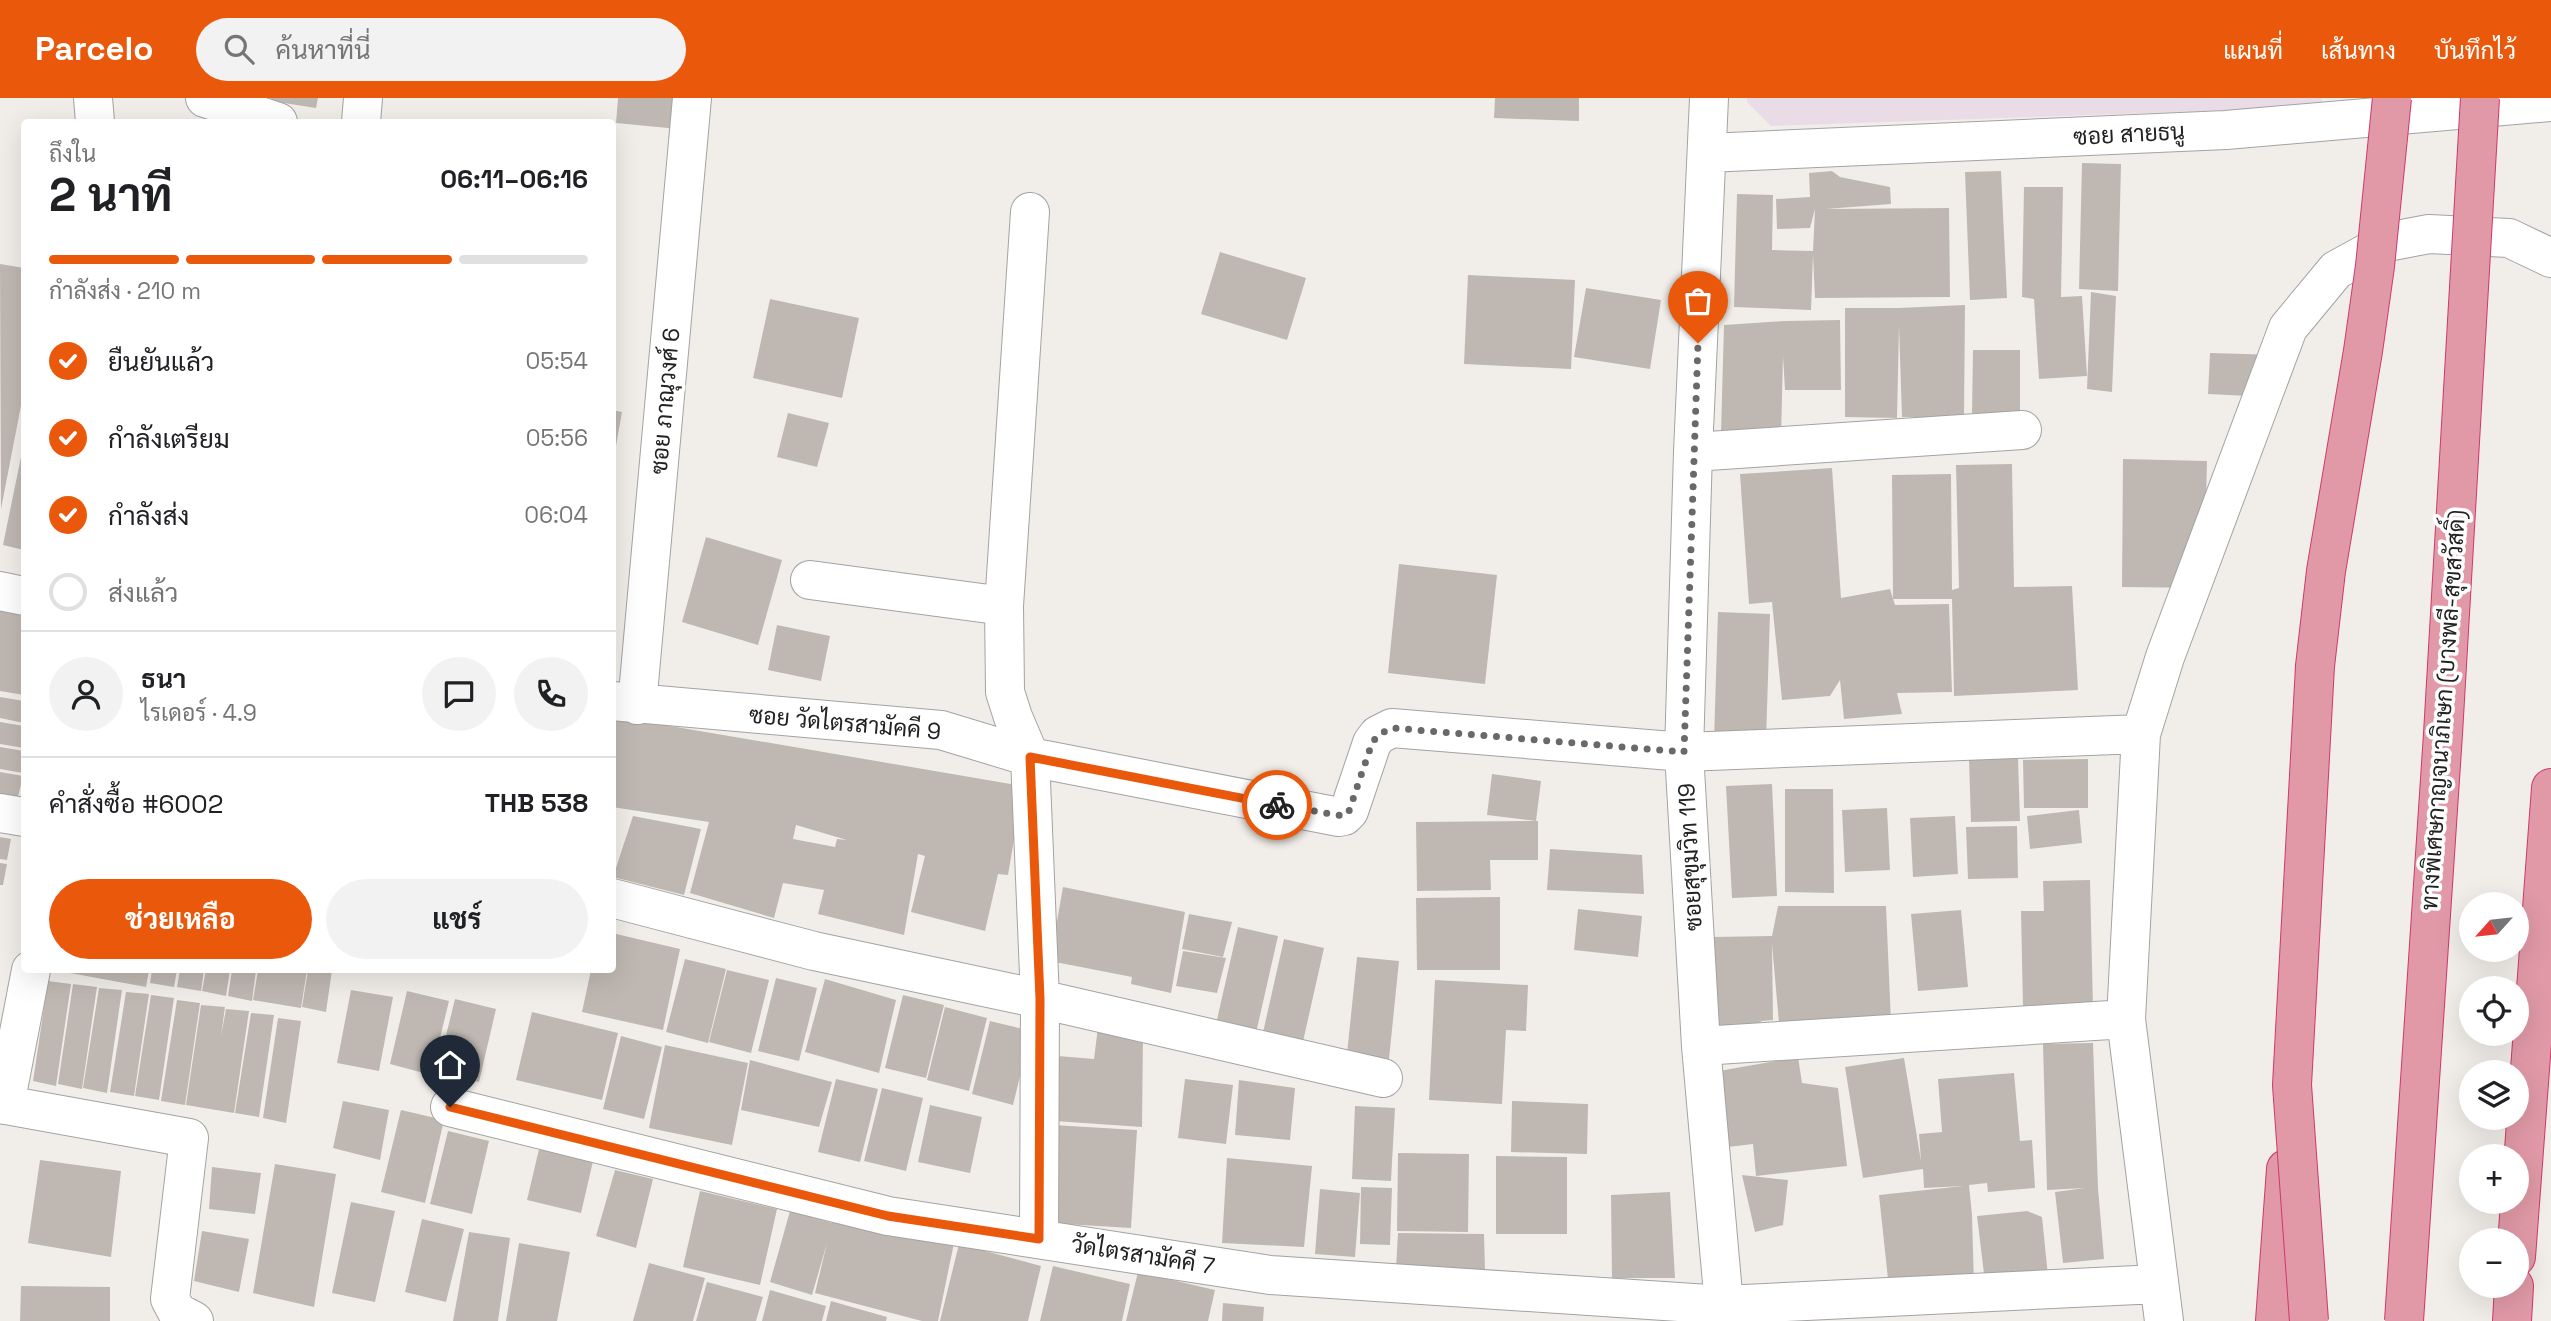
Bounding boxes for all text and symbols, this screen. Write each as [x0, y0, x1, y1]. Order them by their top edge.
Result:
search box [196, 18, 686, 81]
text: Parcelo [35, 28, 154, 70]
icon: search [220, 30, 258, 68]
text: ค้นหาที่นี่ [276, 33, 371, 67]
text: แผนที่ [2223, 35, 2283, 66]
text: เส้นทาง [2321, 35, 2396, 66]
text: บันทึกไว้ [2434, 35, 2516, 66]
street label: ซอย สายธนู [2073, 116, 2186, 154]
text: ถึงใน [49, 139, 96, 169]
text: 06:11–06:16 [440, 162, 588, 196]
text: 2 นาที [49, 166, 173, 224]
pin [1668, 271, 1728, 343]
text: กำลังส่ง · 210 m [49, 276, 201, 306]
icon: bag [1679, 282, 1717, 320]
street label: ซอย ภาณุวงศ์ 6 [643, 326, 687, 476]
icon: check [49, 342, 87, 380]
text: ยืนยันแล้ว [108, 345, 214, 379]
text: 05:54 [526, 346, 588, 376]
icon: check [49, 419, 87, 457]
text: กำลังเตรียม [108, 422, 230, 456]
text: 05:56 [526, 423, 588, 453]
icon: check [49, 496, 87, 534]
text: กำลังส่ง [108, 499, 189, 533]
text: 06:04 [524, 500, 588, 530]
street label: ทางพิเศษกาญจนาภิเษก (บางพลี-สุขสวัสดิ์) [2407, 508, 2473, 911]
text: ส่งแล้ว [108, 576, 178, 610]
button: person [49, 657, 123, 731]
button: chat [422, 657, 496, 731]
button: phone [514, 657, 588, 731]
text: ธนา [141, 662, 186, 696]
text: ไรเดอร์ · 4.9 [141, 698, 257, 728]
street label: ซอย วัดไตรสามัคคี 9 [748, 699, 942, 746]
courier [1242, 770, 1312, 840]
street label: ซอยสุขุมวิท 119 [1671, 782, 1710, 932]
text: THB 538 [485, 786, 588, 820]
icon: bike [1258, 786, 1296, 824]
text: คำสั่งซื้อ #6002 [49, 787, 223, 821]
button: ช่วยเหลือ [49, 879, 312, 959]
button: แชร์ [326, 879, 588, 959]
north arrow [2459, 892, 2529, 962]
map controls [2459, 892, 2529, 1298]
button: locate [2459, 976, 2529, 1046]
pin [420, 1035, 480, 1107]
icon: home [431, 1046, 469, 1084]
button: layers [2459, 1060, 2529, 1130]
button: + [2459, 1144, 2529, 1214]
street label: วัดไตรสามัคคี 7 [1069, 1228, 1217, 1281]
button: − [2459, 1228, 2529, 1298]

